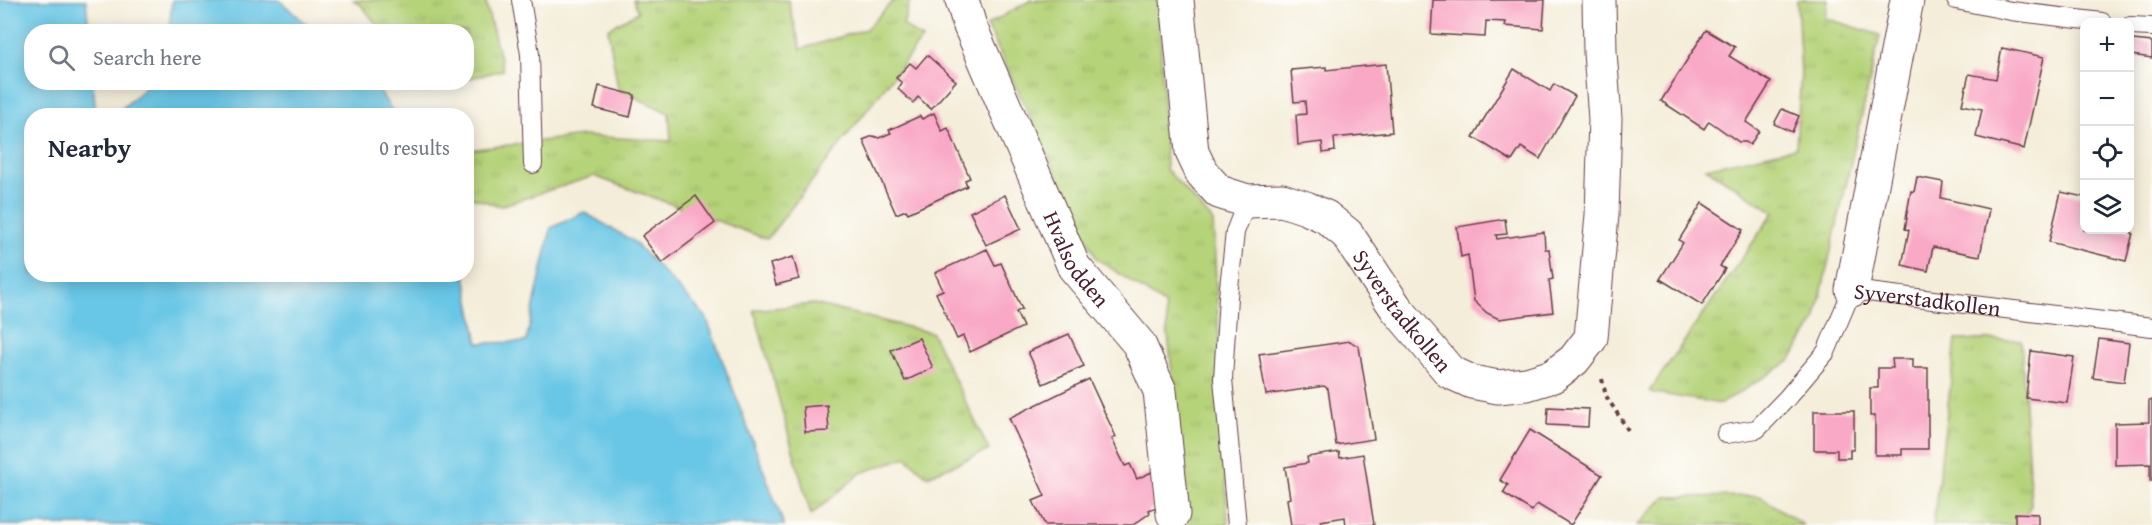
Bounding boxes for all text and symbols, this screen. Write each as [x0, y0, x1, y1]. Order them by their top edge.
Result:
map controls [2080, 18, 2134, 234]
button: + [2080, 18, 2134, 72]
search box [24, 24, 474, 90]
icon: search [45, 41, 78, 74]
text: Search here [93, 41, 202, 73]
button: − [2080, 72, 2134, 126]
button: locate [2080, 126, 2134, 180]
text: Nearby [48, 128, 131, 167]
text: 0 results [379, 133, 450, 162]
button: layers [2080, 180, 2134, 234]
street label: Hvalsodden [1036, 206, 1118, 315]
street label: Syverstadkollen [1345, 243, 1460, 380]
street label: Syverstadkollen [1852, 274, 2003, 324]

